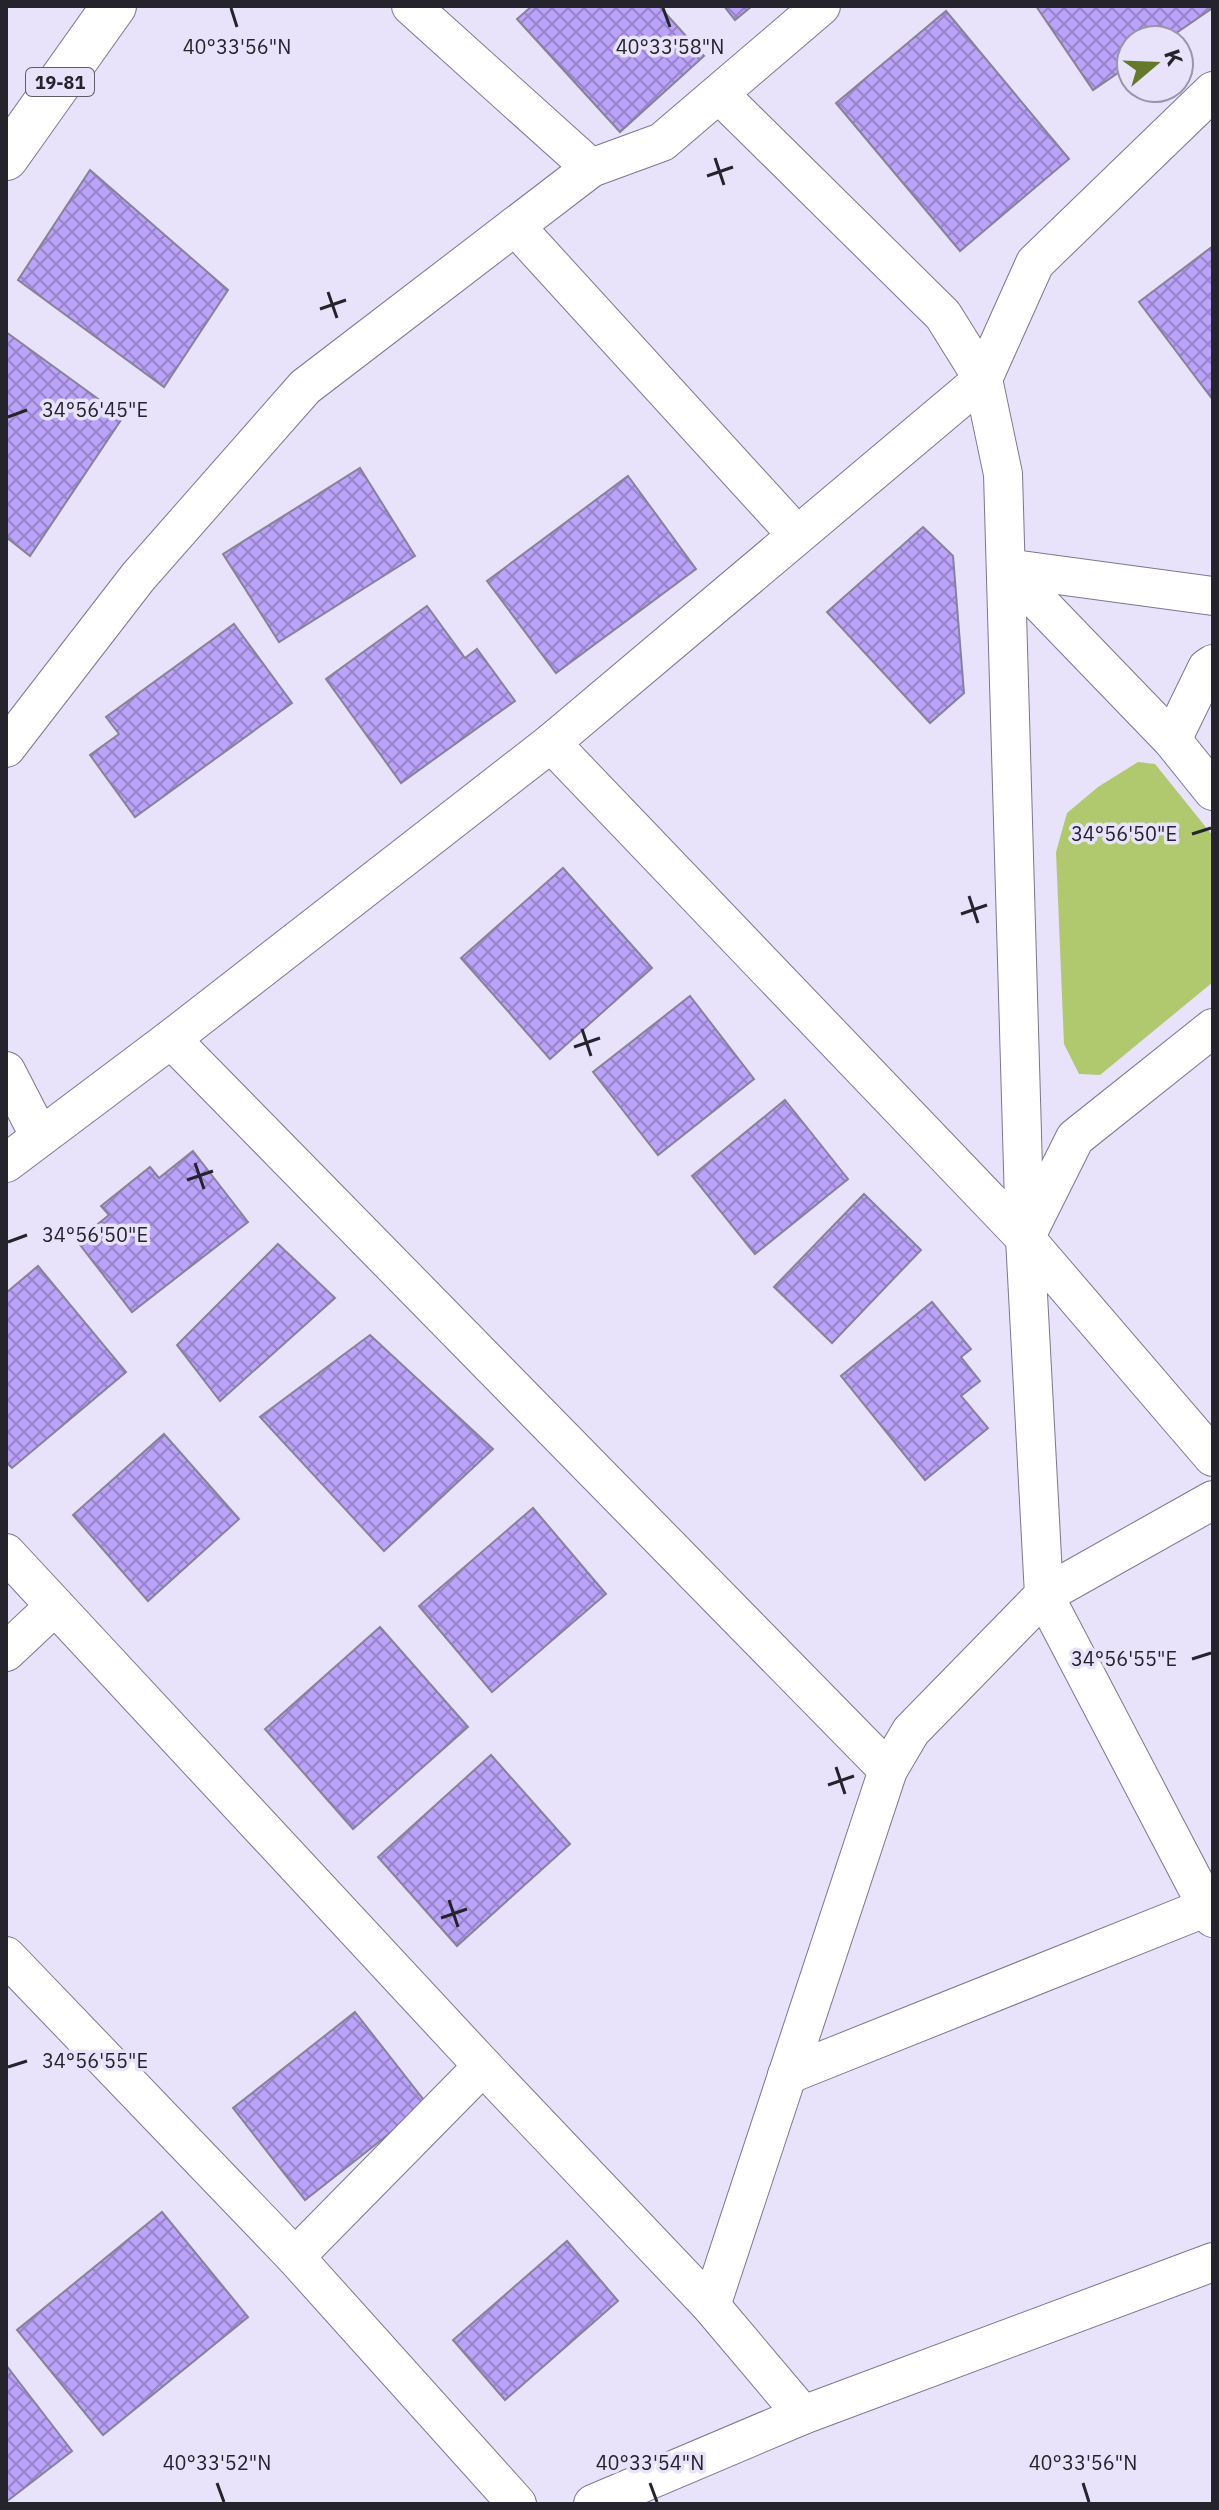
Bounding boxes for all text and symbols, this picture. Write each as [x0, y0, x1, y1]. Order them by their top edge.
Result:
north arrow [1115, 24, 1195, 104]
text: 40°33'56"N [183, 33, 291, 60]
text: 40°33'58"N [616, 33, 724, 60]
text: K [1158, 45, 1191, 70]
road number: 19-81 [26, 68, 94, 96]
text: 34°56'45"E [42, 396, 148, 423]
text: 34°56'50"E [1071, 820, 1177, 847]
text: 34°56'50"E [42, 1221, 148, 1248]
text: 34°56'55"E [1071, 1645, 1177, 1672]
text: 34°56'55"E [42, 2047, 148, 2074]
text: 40°33'52"N [163, 2449, 271, 2476]
text: 40°33'54"N [596, 2449, 704, 2476]
text: 40°33'56"N [1029, 2449, 1137, 2476]

